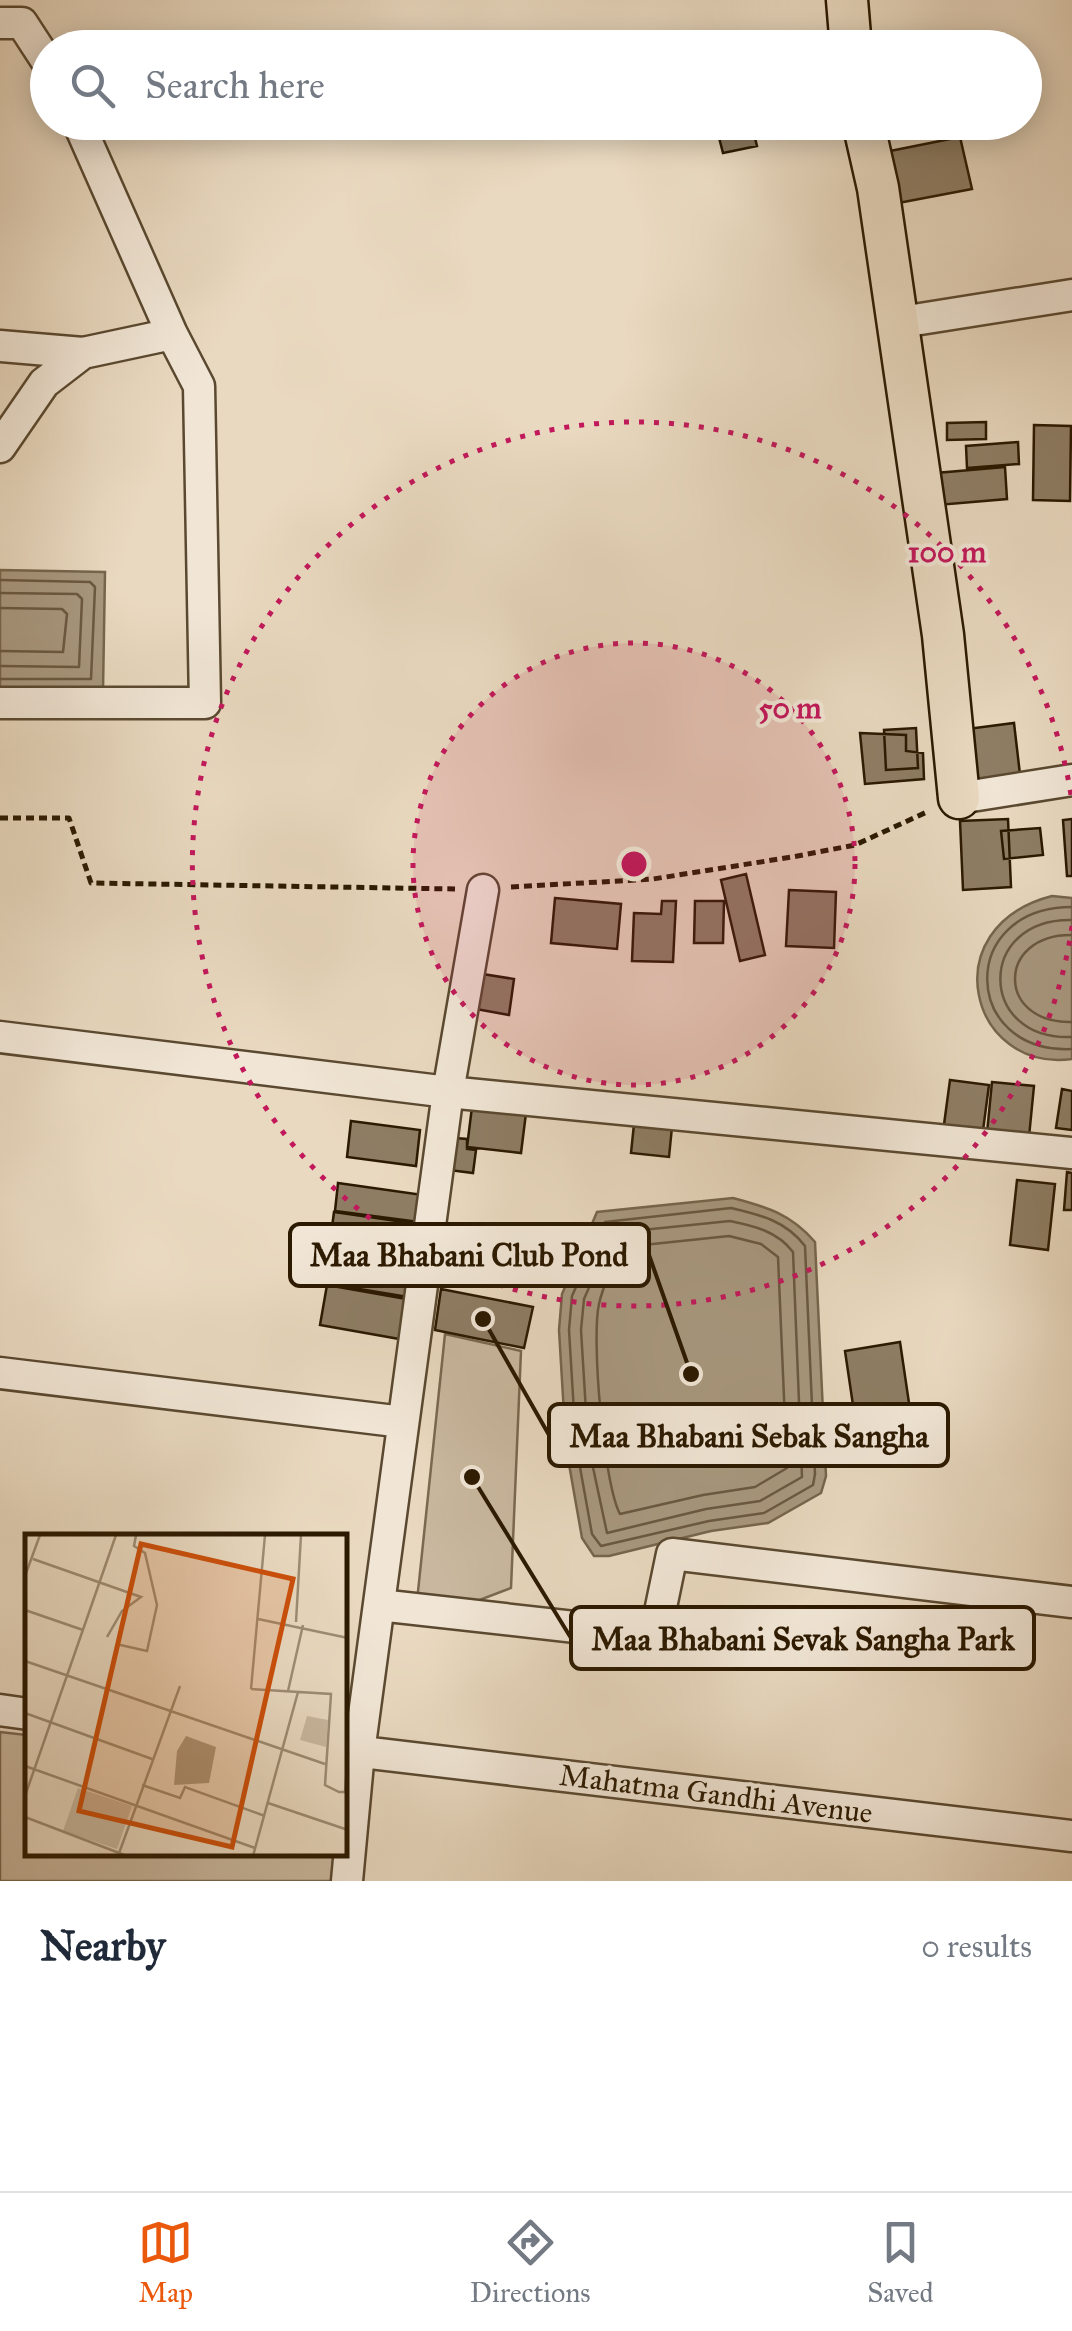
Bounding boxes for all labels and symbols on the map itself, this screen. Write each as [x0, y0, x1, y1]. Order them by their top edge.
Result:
text: 100 m [908, 534, 987, 570]
text: 50 m [758, 690, 822, 726]
centre of rings [616, 846, 652, 882]
callout: Maa Bhabani Club Pond [290, 1224, 649, 1286]
text: Maa Bhabani Club Pond [310, 1236, 629, 1275]
callout: Maa Bhabani Sebak Sangha [549, 1404, 948, 1466]
text: Maa Bhabani Sebak Sangha [569, 1417, 930, 1456]
inset map [25, 1534, 348, 1856]
callout: Maa Bhabani Sevak Sangha Park [571, 1607, 1034, 1669]
text: Maa Bhabani Sevak Sangha Park [591, 1620, 1016, 1659]
street label: Mahatma Gandhi Avenue [557, 1757, 875, 1831]

